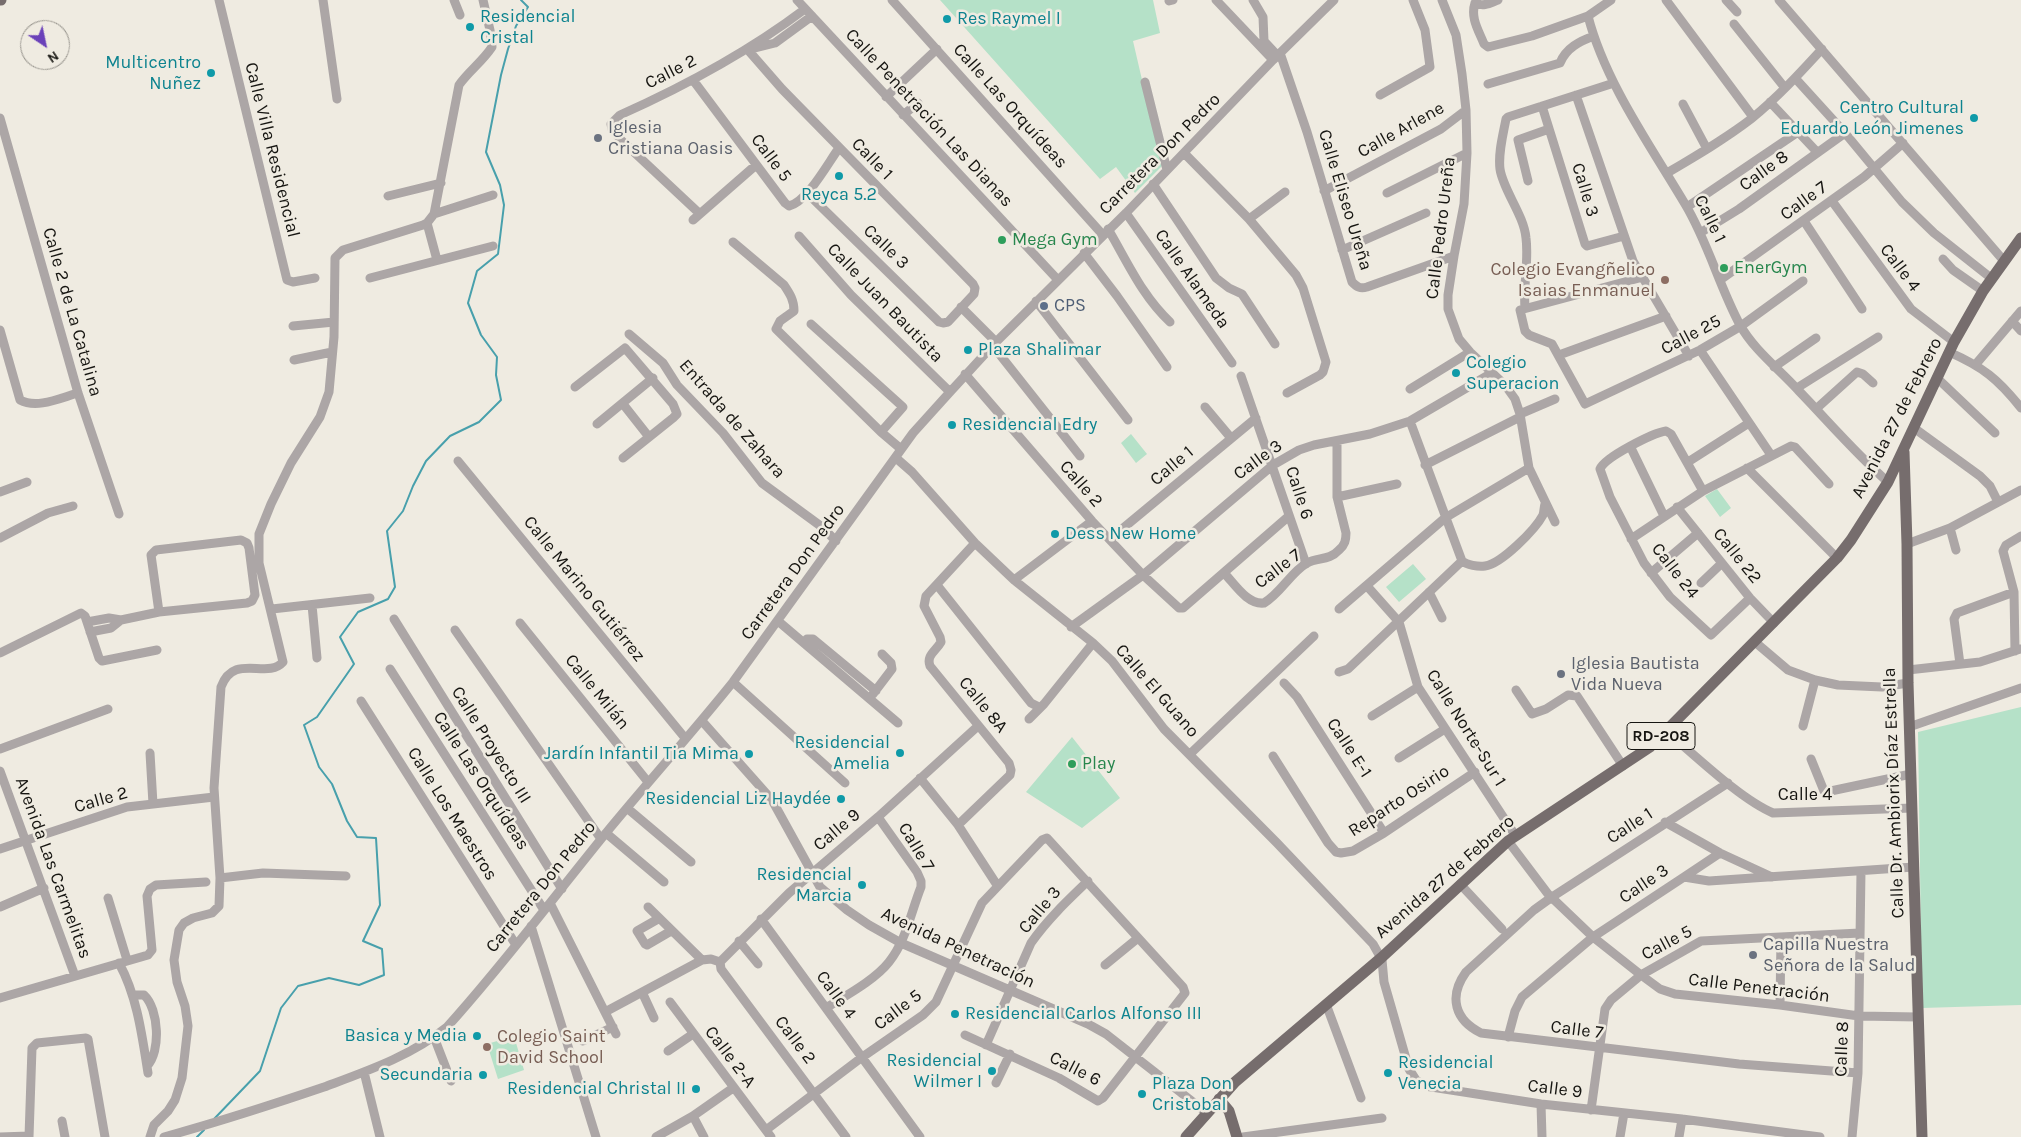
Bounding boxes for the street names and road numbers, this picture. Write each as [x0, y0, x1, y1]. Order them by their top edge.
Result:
street label: Calle Penetración Las Dianas [841, 24, 1017, 212]
street label: Calle Las Orquídeas [948, 39, 1072, 173]
street label: Calle 2 [642, 50, 700, 94]
street label: Calle Villa Residencial [240, 60, 304, 240]
street label: Carretera Don Pedro [1095, 89, 1225, 219]
street label: Calle Arlene [1354, 97, 1448, 163]
street label: Calle Eliseo Ureña [1313, 127, 1377, 273]
street label: Calle 5 [746, 130, 796, 186]
street label: Calle 1 [847, 133, 897, 185]
street label: Calle 8 [1735, 146, 1793, 196]
street label: Calle Pedro Ureña [1422, 156, 1460, 300]
street label: Calle 3 [1567, 160, 1603, 220]
street label: Calle 7 [1776, 177, 1832, 225]
street label: Calle 1 [1689, 192, 1731, 246]
street label: Calle 3 [859, 220, 913, 274]
street label: Calle 2 de La Catalina [38, 225, 106, 399]
street label: Calle Alameda [1150, 225, 1234, 333]
street label: Calle Juan Bautista [822, 239, 948, 367]
street label: Calle 4 [1875, 240, 1925, 296]
street label: Calle 25 [1657, 310, 1725, 360]
street label: Avenida 27 de Febrero [1847, 334, 1947, 502]
street label: Entrada de Zahara [674, 355, 790, 483]
street label: Calle 3 [1229, 435, 1287, 485]
street label: Calle 1 [1146, 441, 1198, 491]
street label: Calle 2 [1055, 456, 1107, 512]
street label: Calle 6 [1280, 464, 1318, 522]
street label: Carretera Don Pedro [736, 500, 850, 644]
street label: Calle Marino Gutiérrez [519, 512, 649, 666]
street label: Calle 22 [1708, 524, 1766, 588]
street label: Calle 24 [1646, 539, 1704, 603]
street label: Calle 7 [1250, 544, 1306, 594]
street label: Calle El Guano [1110, 640, 1204, 742]
street label: Calle Milán [560, 650, 634, 734]
street label: Calle Norte-Sur 1 [1421, 665, 1511, 791]
street label: Calle Dr. Ambiorix Díaz Estrella [1879, 667, 1909, 919]
street label: Calle 8A [954, 673, 1012, 737]
street label: Calle Proyecto III [446, 683, 536, 807]
street label: Calle Las Orquídeas [428, 708, 534, 854]
street label: Calle E-1 [1322, 714, 1376, 782]
road number: RD-208 [1627, 722, 1695, 749]
street label: Calle Los Maestros [402, 743, 502, 885]
street label: Reparto Osirio [1344, 760, 1454, 842]
street label: Avenida Las Carmelitas [10, 774, 96, 962]
street label: Calle 2 [72, 782, 130, 818]
street label: Calle 4 [1778, 784, 1832, 806]
street label: Calle 1 [1603, 803, 1657, 849]
street label: Calle 9 [809, 804, 865, 856]
street label: Avenida 27 de Febrero [1371, 811, 1519, 943]
street label: Carretera Don Pedro [481, 817, 601, 957]
street label: Calle 7 [893, 819, 939, 875]
street label: Calle 3 [1615, 860, 1673, 908]
street label: Calle 3 [1014, 882, 1066, 938]
street label: Avenida Penetración [878, 903, 1038, 993]
street label: Calle 5 [1638, 921, 1696, 965]
street label: Calle 4 [811, 967, 861, 1023]
street label: Calle Penetración [1687, 969, 1831, 1007]
street label: Calle 5 [870, 985, 926, 1035]
street label: Calle 2 [770, 1012, 820, 1068]
street label: Calle 7 [1549, 1016, 1605, 1044]
street label: Calle 8 [1830, 1021, 1854, 1077]
street label: Calle 2-A [700, 1022, 760, 1092]
street label: Calle 6 [1046, 1047, 1104, 1091]
street label: Calle 9 [1526, 1075, 1584, 1103]

